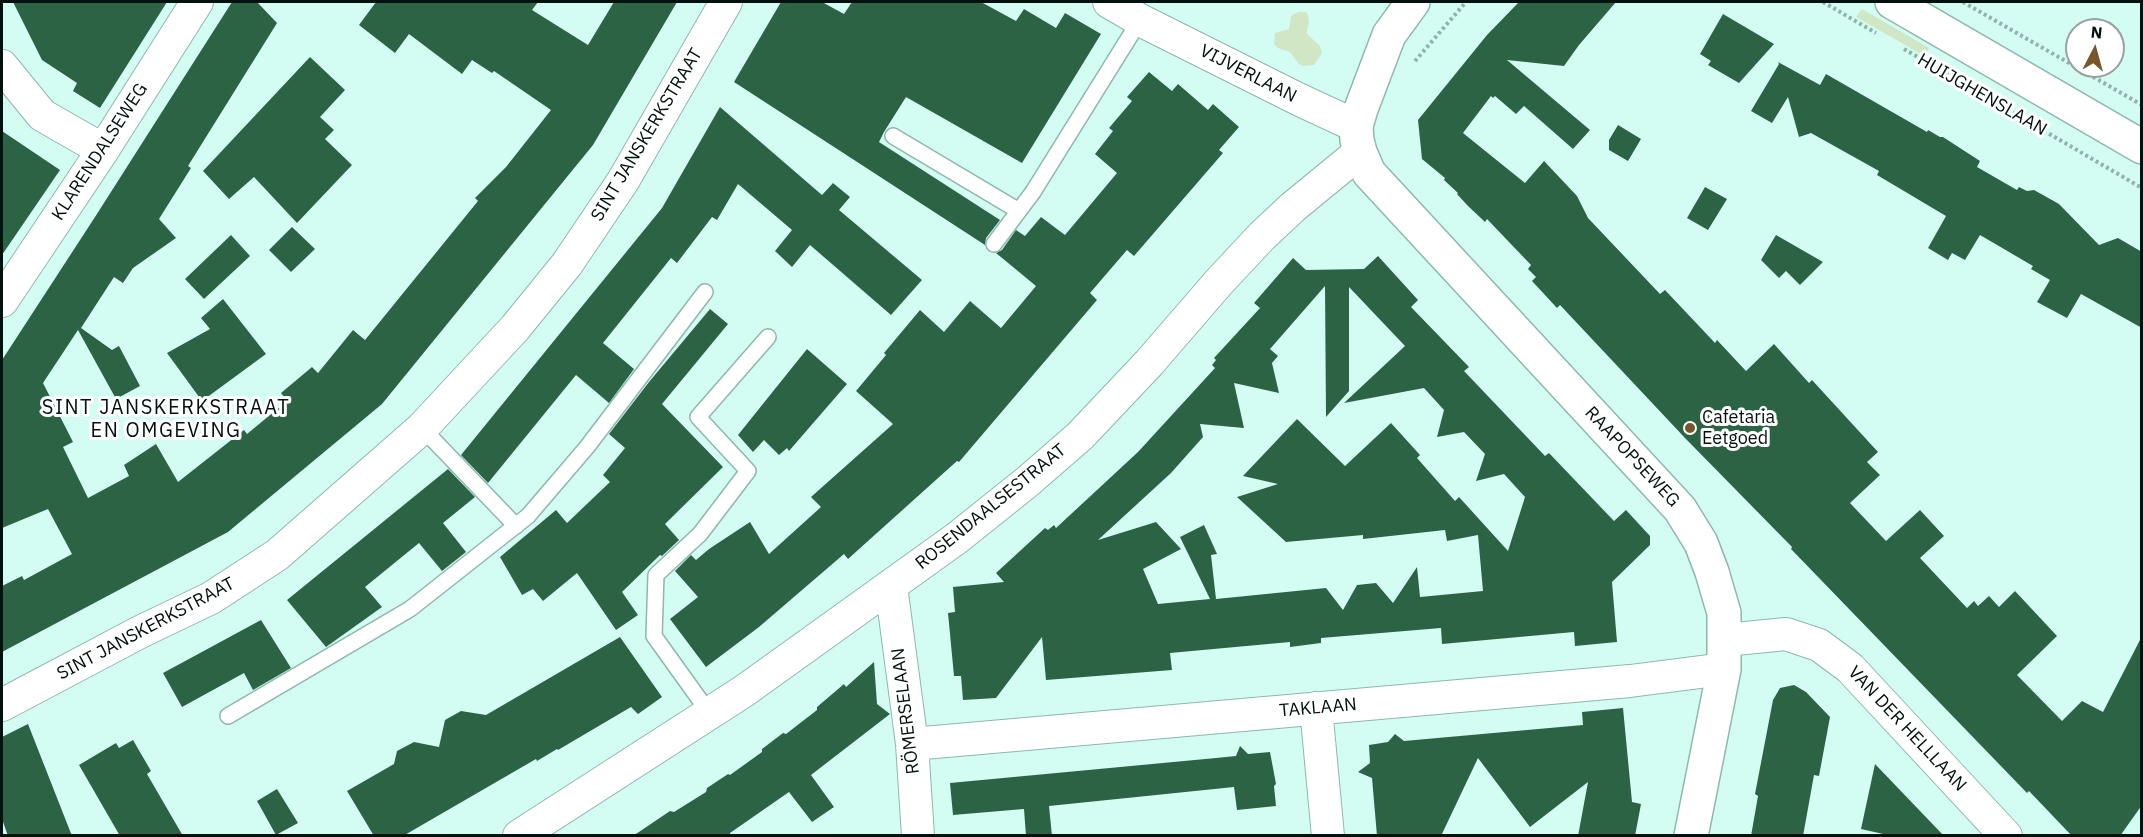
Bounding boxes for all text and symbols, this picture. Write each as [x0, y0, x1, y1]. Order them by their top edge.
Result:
north arrow [2065, 18, 2125, 78]
text: N [2090, 22, 2103, 43]
street label: VIJVERLAAN [1196, 40, 1300, 108]
street label: SINT JANSKERKSTRAAT [587, 45, 707, 225]
street label: HUIJGHENSLAAN [1914, 49, 2050, 141]
street label: KLARENDALSEWEG [48, 79, 152, 225]
district label: SINT JANSKERKSTRAAT EN OMGEVING [42, 396, 290, 443]
street label: RAAPOPSEWEG [1580, 402, 1684, 512]
place label: Cafetaria Eetgoed [1702, 407, 1775, 450]
marker: Cafetaria Eetgoed [1683, 421, 1697, 435]
street label: ROSENDAALSESTRAAT [911, 440, 1071, 574]
street label: SINT JANSKERKSTRAAT [54, 573, 238, 685]
street label: RÖMERSELAAN [888, 647, 924, 775]
street label: VAN DER HELLLAAN [1843, 662, 1971, 796]
street label: TAKLAAN [1278, 694, 1358, 722]

